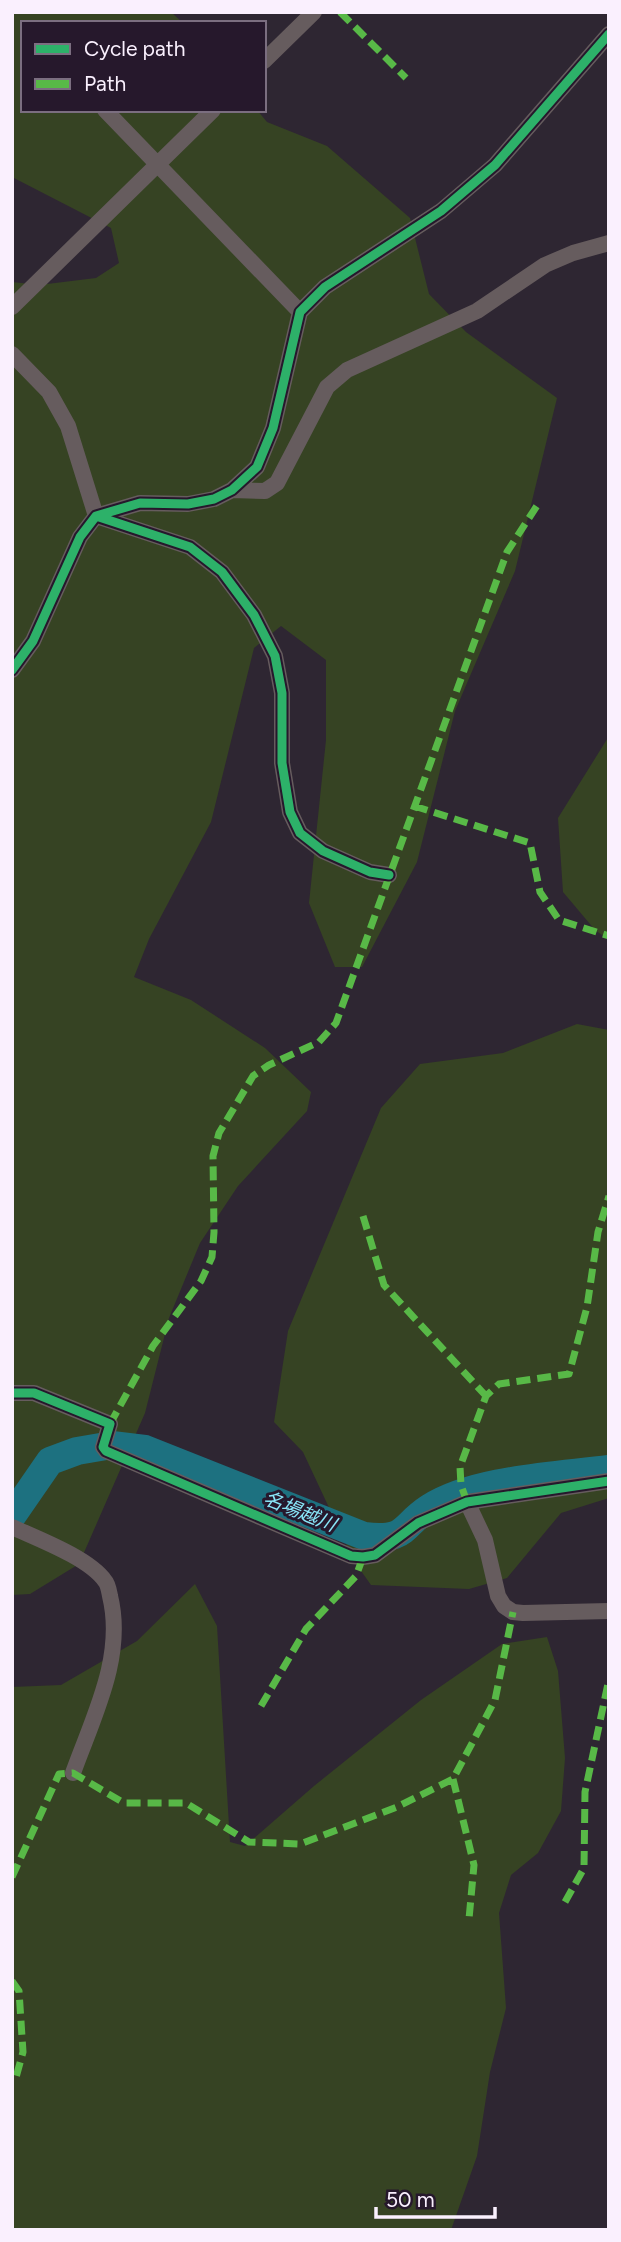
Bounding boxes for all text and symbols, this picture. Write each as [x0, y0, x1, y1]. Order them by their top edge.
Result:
legend [21, 21, 266, 112]
text: Cycle path [84, 36, 185, 61]
text: Path [84, 71, 126, 96]
water label: 名場越川 [260, 1487, 341, 1537]
scale bar [376, 2176, 495, 2220]
text: 50 m [386, 2187, 435, 2212]

